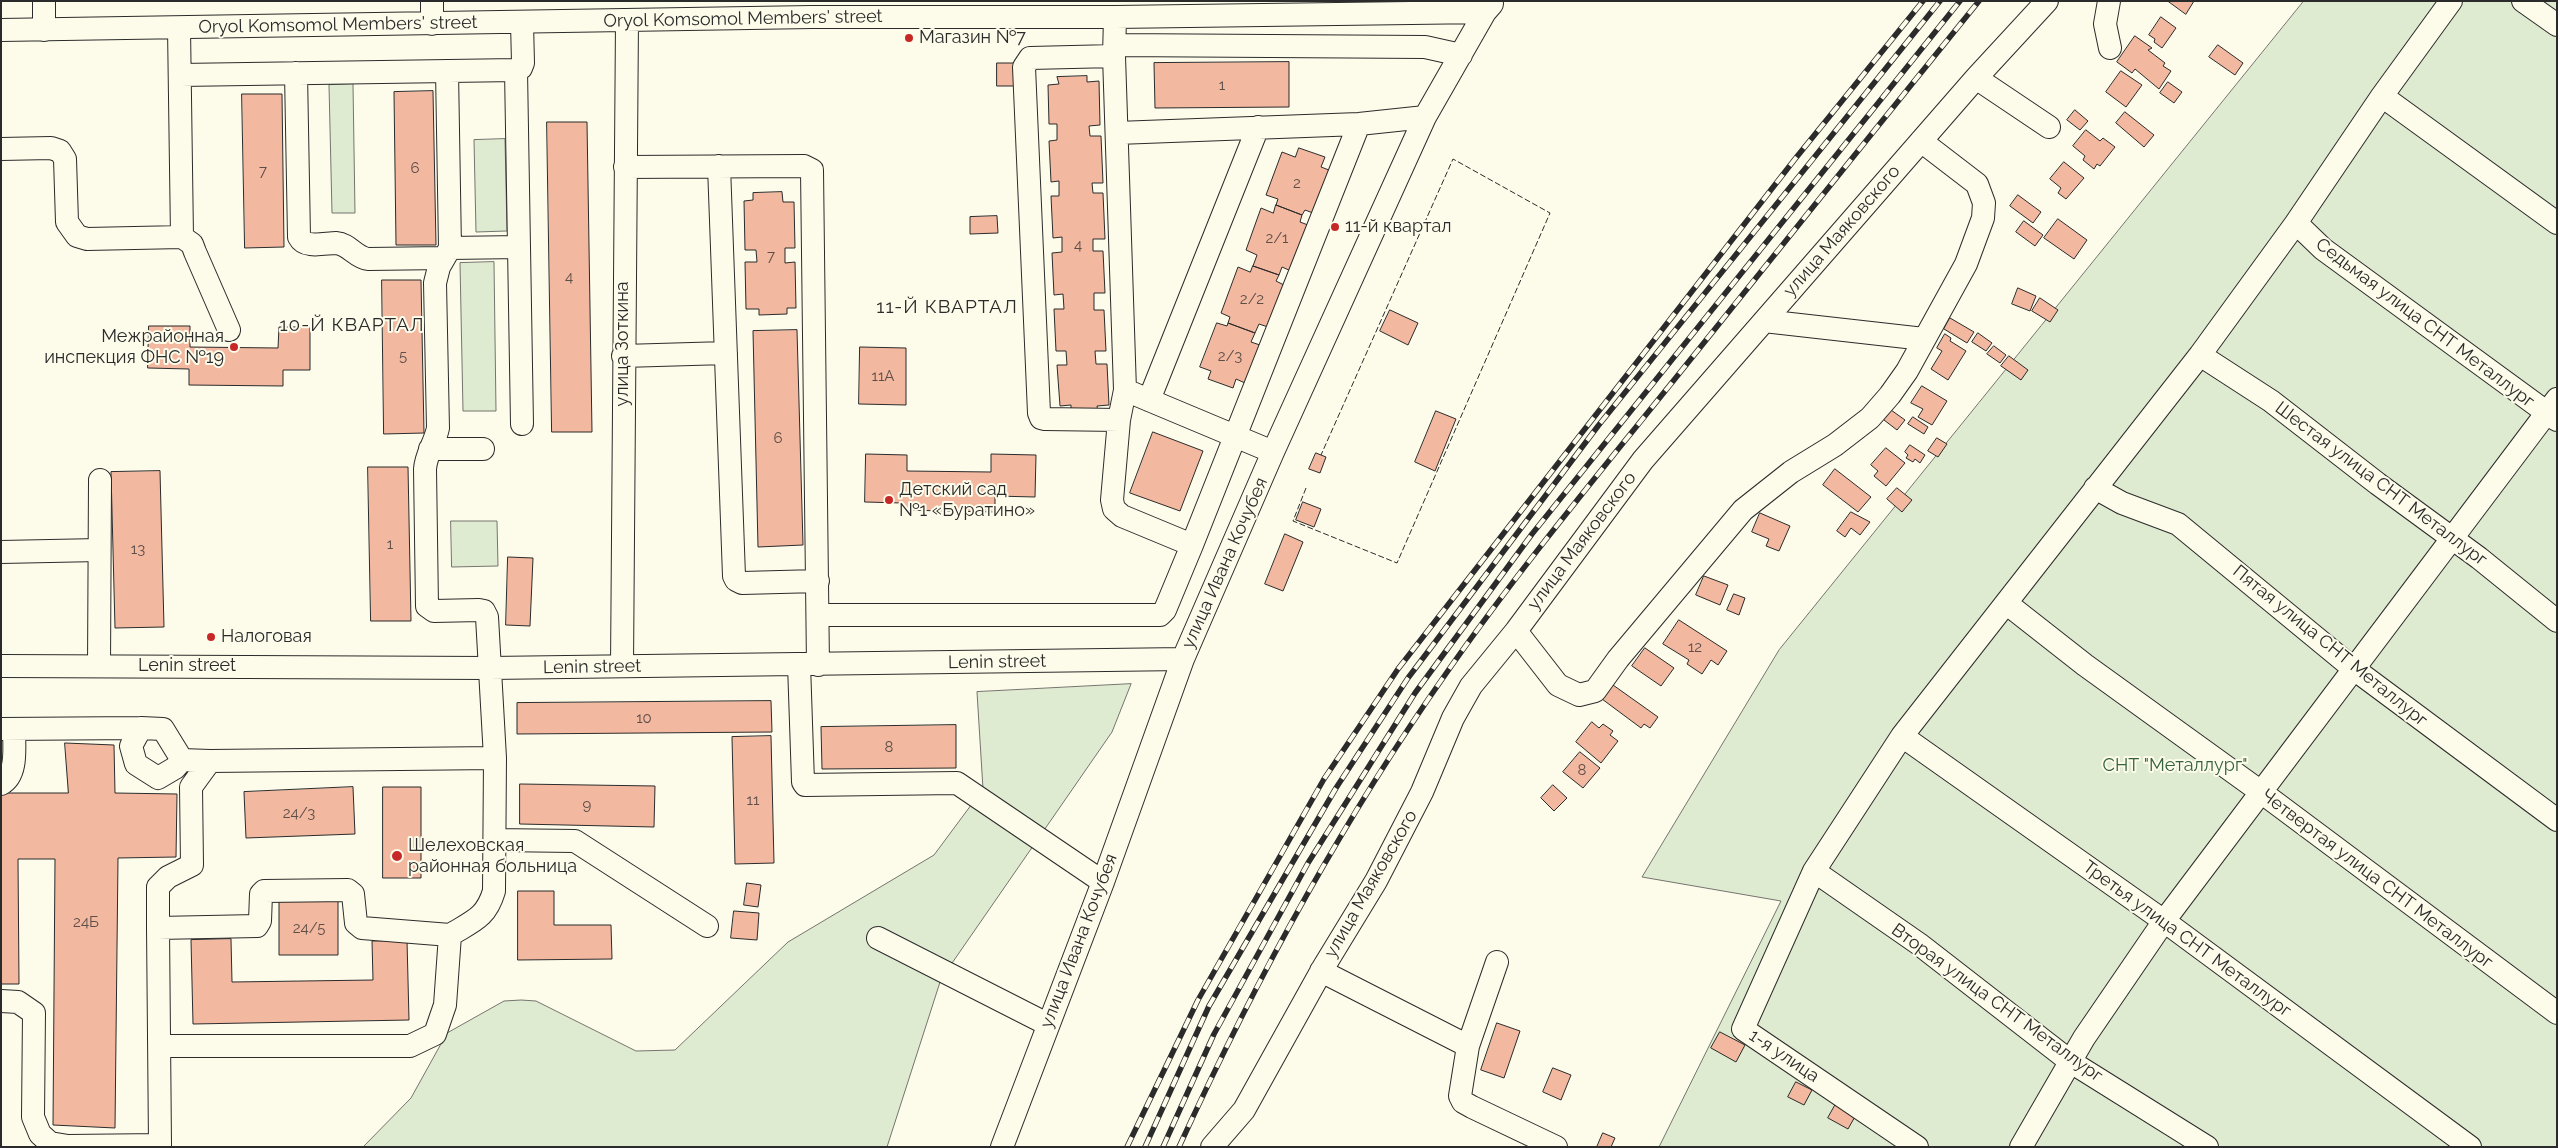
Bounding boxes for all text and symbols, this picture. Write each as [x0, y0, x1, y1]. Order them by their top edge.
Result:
street label: Oryol Komsomol Members' street [603, 6, 883, 32]
street label: Oryol Komsomol Members' street [198, 12, 478, 38]
place label: Магазин №7 [919, 27, 1026, 49]
marker: Магазин №7 [903, 32, 915, 44]
house number: 1 [1219, 76, 1225, 94]
house number: 6 [410, 159, 420, 177]
street label: улица Маяковского [1779, 161, 1905, 301]
house number: 7 [259, 162, 267, 180]
house number: 2 [1293, 174, 1301, 192]
place label: 11-й квартал [1345, 216, 1452, 238]
marker: 11-й квартал [1329, 221, 1341, 233]
house number: 2/1 [1266, 229, 1288, 247]
street label: Седьмая улица СНТ Металлург [2311, 234, 2539, 412]
house number: 4 [1074, 236, 1082, 254]
house number: 7 [767, 247, 775, 265]
house number: 4 [565, 268, 573, 286]
street label: улица Зоткина [612, 282, 634, 406]
house number: 2/2 [1240, 290, 1264, 308]
district label: 11-Й КВАРТАЛ [875, 296, 1019, 318]
district label: 10-Й КВАРТАЛ [278, 314, 426, 336]
place label: Межрайонная инспекция ФНС №19 [44, 326, 224, 368]
marker: Межрайонная инспекция ФНС №19 [228, 341, 240, 353]
house number: 5 [399, 347, 407, 365]
house number: 2/3 [1218, 347, 1242, 365]
house number: 11А [872, 367, 894, 385]
street label: Шестая улица СНТ Металлург [2271, 397, 2491, 571]
house number: 6 [773, 429, 783, 447]
street label: улица Маяковского [1523, 468, 1641, 614]
street label: улица Ивана Кочубея [1178, 474, 1272, 652]
place label: Детский сад №1 «Буратино» [899, 479, 1035, 522]
marker: Детский сад №1 «Буратино» [883, 494, 895, 506]
house number: 1 [387, 535, 393, 553]
house number: 13 [131, 540, 145, 558]
street label: Пятая улица СНТ Металлург [2228, 561, 2432, 731]
place label: Налоговая [221, 626, 312, 648]
marker: Налоговая [205, 631, 217, 643]
house number: 12 [1688, 638, 1702, 656]
street label: Lenin street [948, 650, 1046, 674]
street label: Lenin street [138, 655, 236, 677]
street label: Lenin street [543, 655, 641, 679]
house number: 10 [636, 709, 652, 727]
house number: 8 [885, 738, 893, 756]
park label: СНТ "Металлург" [2103, 755, 2247, 777]
house number: 8 [1578, 761, 1586, 779]
street label: Четвертая улица СНТ Металлург [2257, 785, 2497, 973]
house number: 11 [747, 791, 759, 809]
house number: 9 [583, 796, 591, 814]
house number: 24/3 [283, 804, 315, 822]
street label: улица Маяковского [1320, 806, 1422, 962]
place label: Шелеховская районная больница [408, 835, 577, 878]
marker: Шелеховская районная больница [390, 849, 404, 863]
street label: улица Ивана Кочубея [1036, 851, 1122, 1031]
street label: Третья улица СНТ Металлург [2079, 856, 2295, 1022]
house number: 24Б [73, 913, 99, 931]
house number: 24/5 [293, 919, 325, 937]
street label: Вторая улица СНТ Металлург [1887, 919, 2107, 1087]
street label: 1-я улица [1745, 1025, 1823, 1087]

